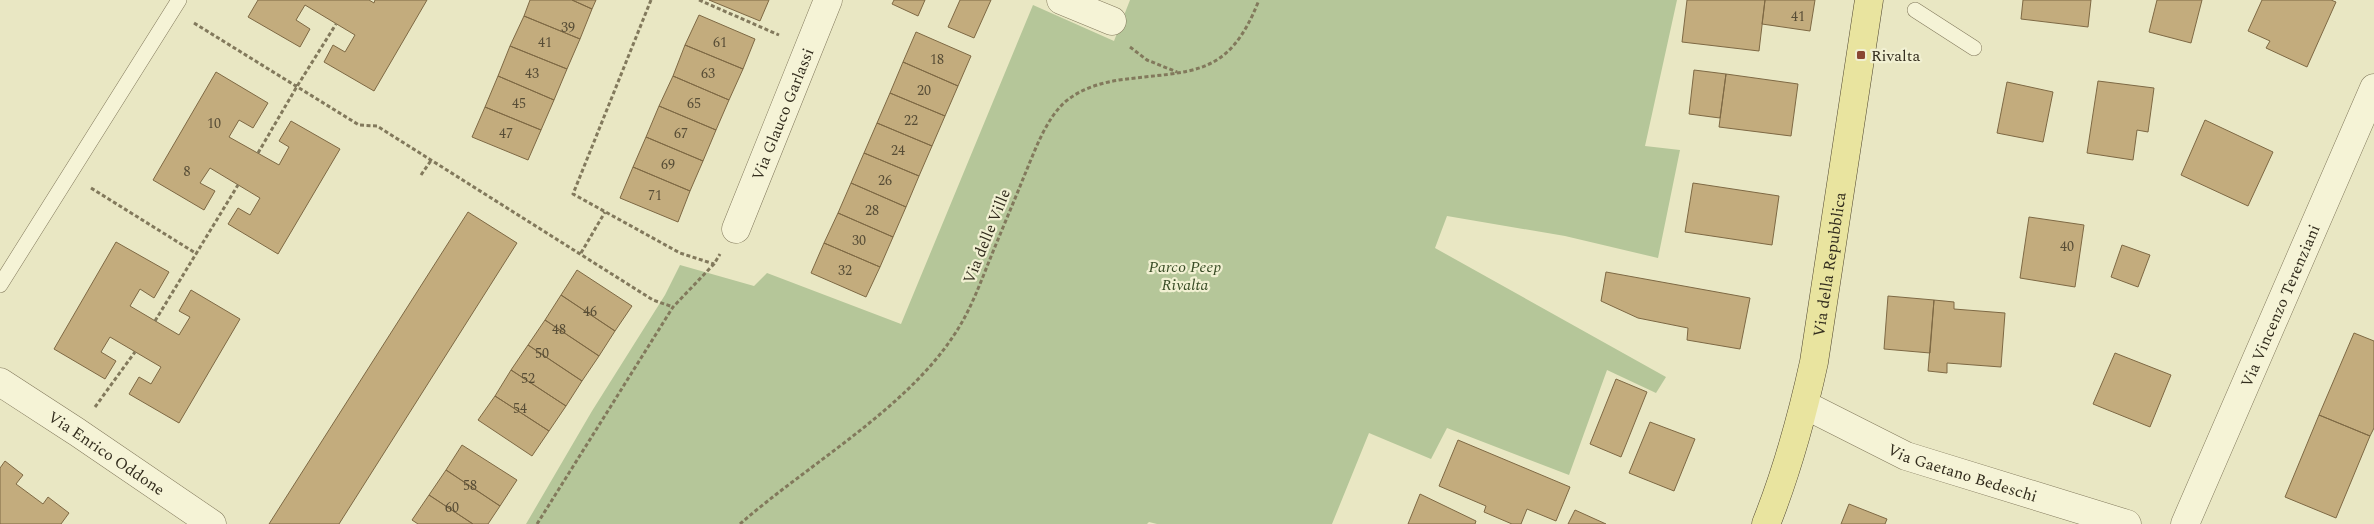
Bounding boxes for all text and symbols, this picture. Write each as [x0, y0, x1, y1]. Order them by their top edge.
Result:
house number: 41 [1791, 6, 1805, 27]
house number: 39 [561, 17, 575, 38]
house number: 41 [538, 32, 552, 53]
house number: 61 [713, 32, 727, 53]
place label: Rivalta [1871, 44, 1920, 68]
street label: Via Glauco Garlassi [746, 45, 820, 184]
house number: 18 [930, 49, 944, 70]
marker: Rivalta [1855, 49, 1867, 61]
house number: 43 [525, 63, 539, 84]
house number: 63 [701, 63, 715, 84]
house number: 20 [917, 80, 931, 101]
house number: 45 [512, 93, 526, 114]
house number: 65 [687, 93, 701, 114]
house number: 22 [904, 110, 918, 131]
house number: 10 [207, 113, 221, 134]
house number: 47 [499, 123, 513, 144]
house number: 67 [674, 123, 688, 144]
house number: 24 [891, 140, 905, 161]
house number: 69 [661, 154, 675, 175]
house number: 8 [184, 161, 191, 182]
house number: 26 [878, 170, 892, 191]
house number: 71 [648, 185, 662, 206]
street label: Via delle Ville [957, 185, 1017, 287]
street label: Via della Repubblica [1807, 190, 1853, 338]
house number: 28 [865, 200, 879, 221]
street label: Via Vincenzo Terenziani [2235, 221, 2327, 391]
house number: 30 [852, 230, 866, 251]
house number: 40 [2060, 236, 2074, 257]
park label: Parco Peep Rivalta [1149, 255, 1222, 297]
house number: 32 [838, 260, 852, 281]
house number: 46 [583, 301, 597, 322]
house number: 48 [552, 319, 566, 340]
house number: 50 [535, 343, 549, 364]
house number: 52 [521, 368, 535, 389]
house number: 54 [513, 398, 527, 419]
street label: Via Enrico Oddone [43, 405, 170, 502]
street label: Via Gaetano Bedeschi [1883, 438, 2040, 509]
house number: 58 [463, 475, 477, 496]
house number: 60 [445, 497, 459, 518]

